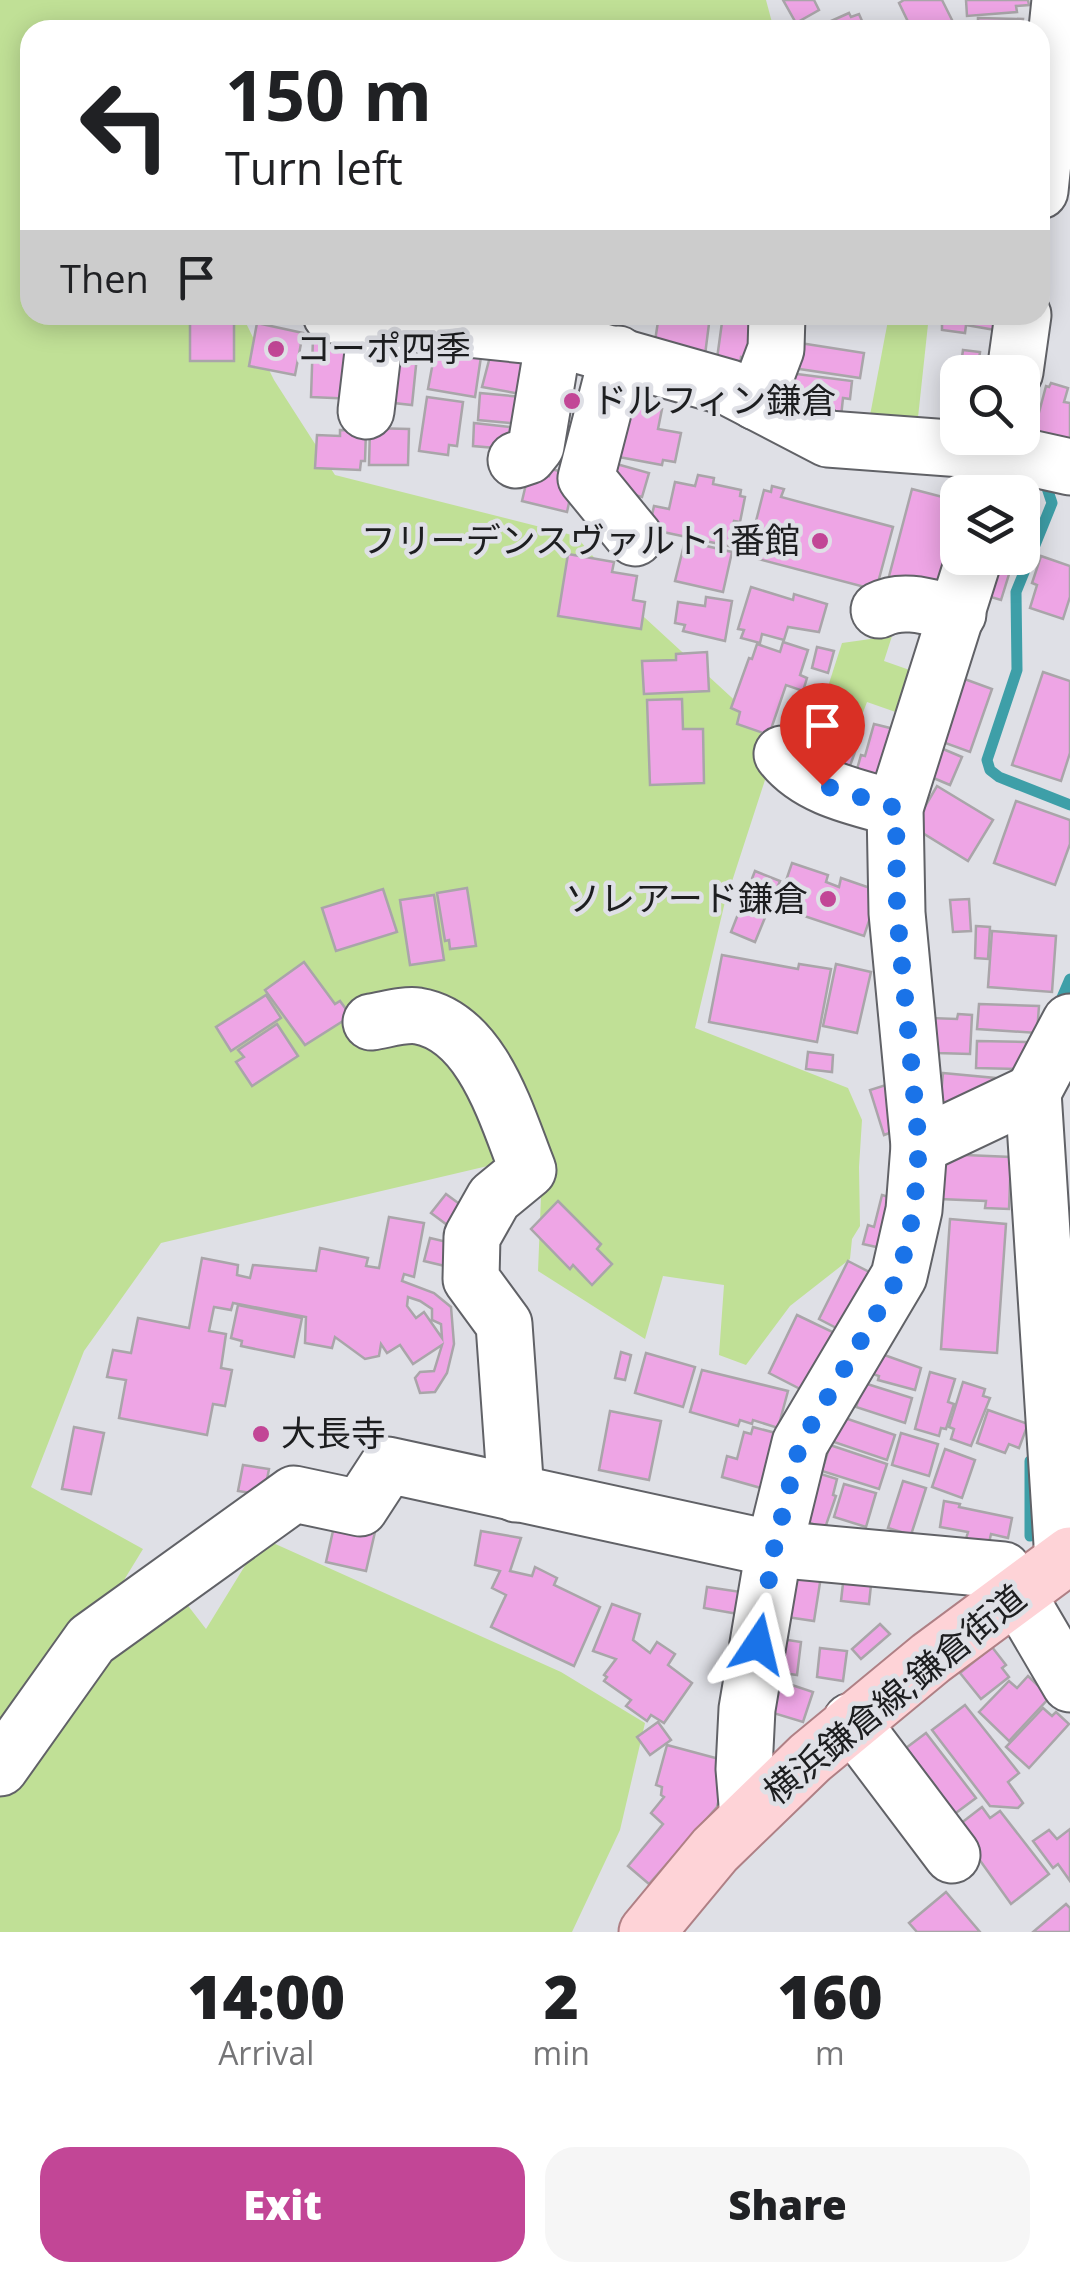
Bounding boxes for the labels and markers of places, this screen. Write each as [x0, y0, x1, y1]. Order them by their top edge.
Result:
place label: コーポ四季 [296, 324, 471, 371]
marker: コーポ四季 [265, 338, 287, 360]
place label: ドルフィン鎌倉 [592, 376, 836, 423]
marker: ドルフィン鎌倉 [561, 390, 583, 412]
place label: フリーデンスヴァルト1番館 [361, 516, 800, 563]
marker: フリーデンスヴァルト1番館 [809, 530, 831, 552]
pin [780, 683, 865, 786]
place label: ソレアード鎌倉 [565, 874, 808, 921]
marker: ソレアード鎌倉 [817, 888, 839, 910]
place label: 大長寺 [281, 1409, 386, 1456]
marker: 大長寺 [250, 1423, 272, 1445]

